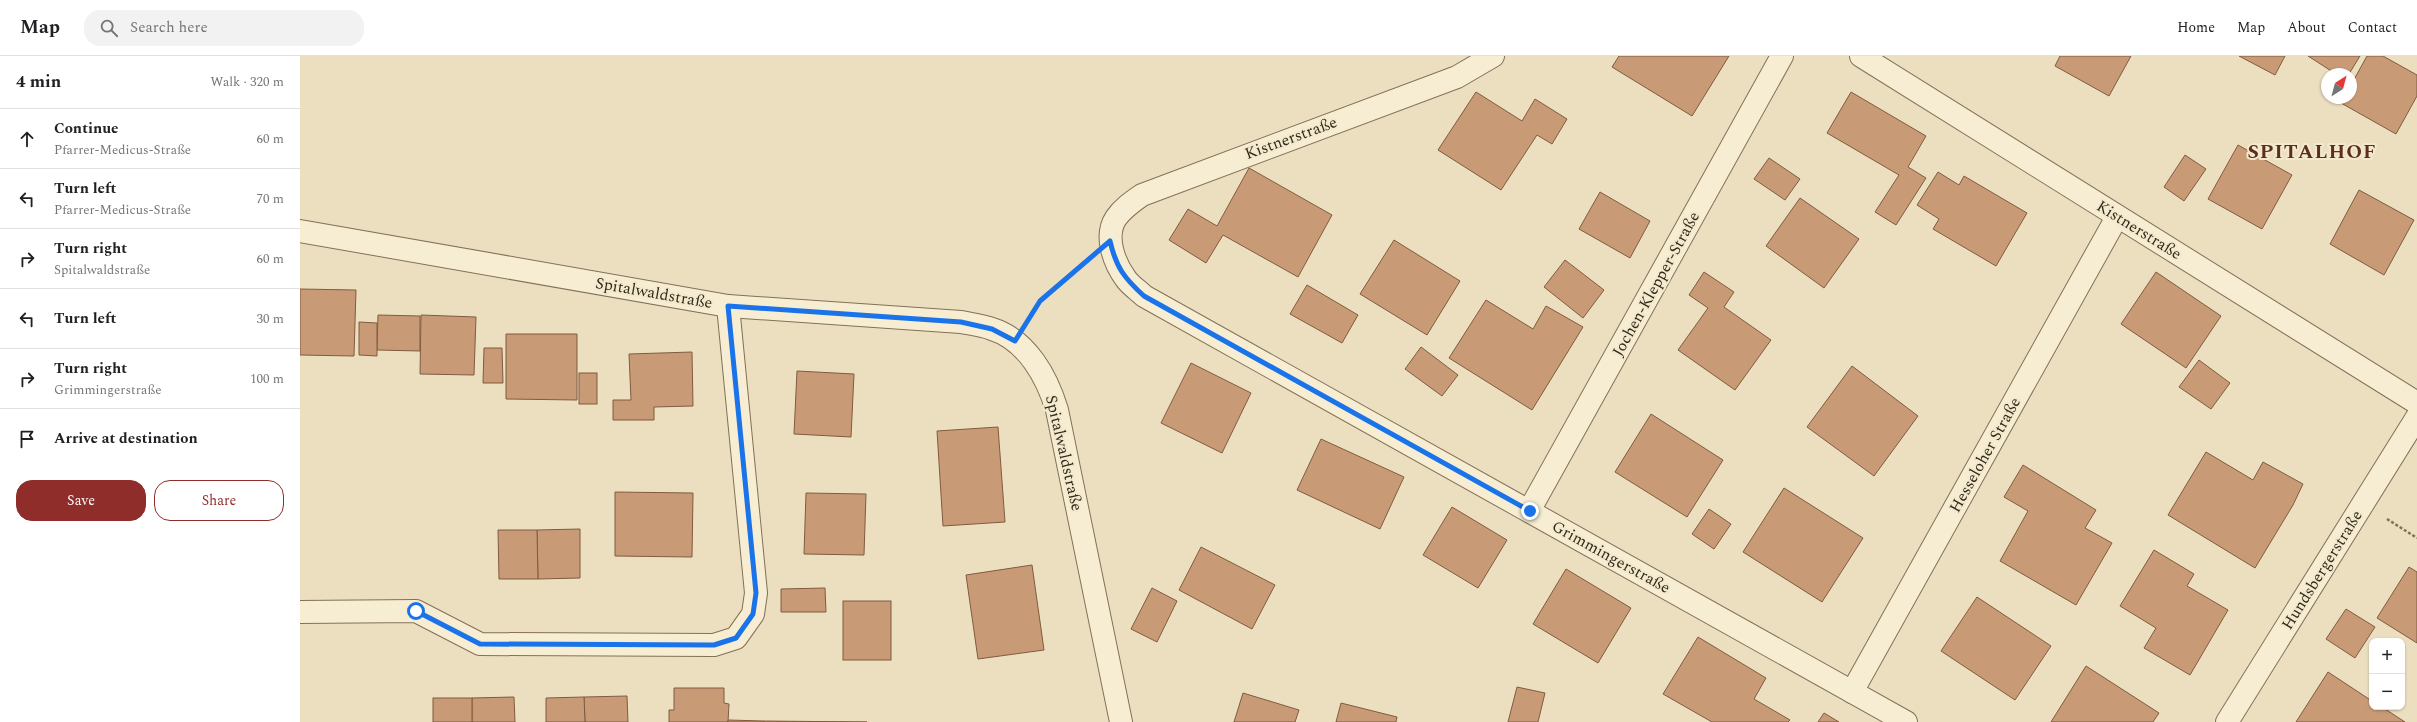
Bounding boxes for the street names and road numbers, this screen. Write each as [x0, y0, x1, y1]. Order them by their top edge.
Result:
street label: Kistnerstraße [1241, 110, 1341, 166]
street label: Kistnerstraße [2092, 194, 2186, 266]
street label: Jochen-Klepper-Straße [1606, 207, 1706, 361]
street label: Spitalwaldstraße [594, 271, 714, 315]
street label: Spitalwaldstraße [1039, 393, 1089, 513]
street label: Hesseloher Straße [1943, 393, 2027, 517]
street label: Hundsbergerstraße [2276, 506, 2368, 634]
street label: Grimmingerstraße [1547, 514, 1675, 600]

